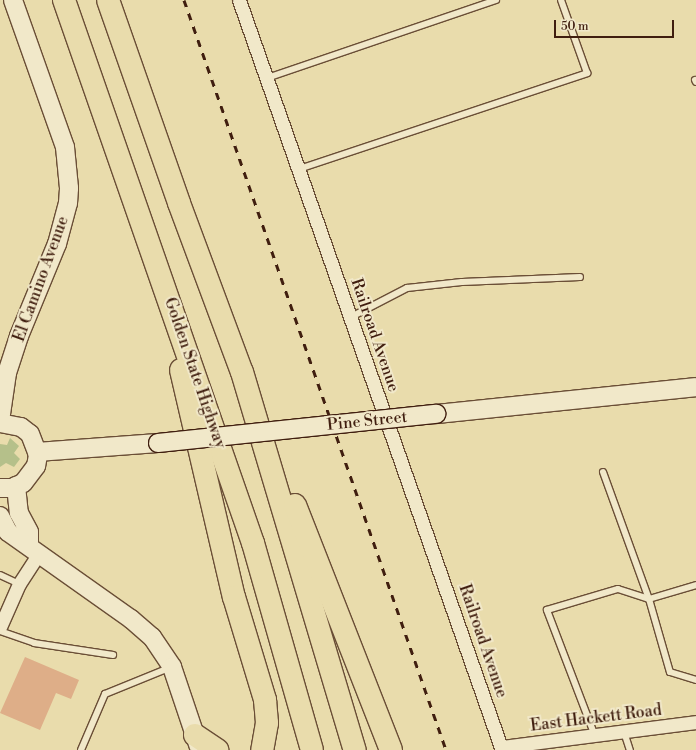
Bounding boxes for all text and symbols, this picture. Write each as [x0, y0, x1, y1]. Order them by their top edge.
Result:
scale bar [556, 12, 676, 38]
text: 50 m [561, 19, 589, 34]
street label: El Camino Avenue [9, 214, 73, 344]
street label: Railroad Avenue [347, 276, 403, 394]
street label: Golden State Highway [160, 295, 230, 451]
street label: Pine Street [326, 407, 408, 435]
street label: Railroad Avenue [455, 582, 511, 700]
street label: East Hackett Road [529, 700, 663, 736]

